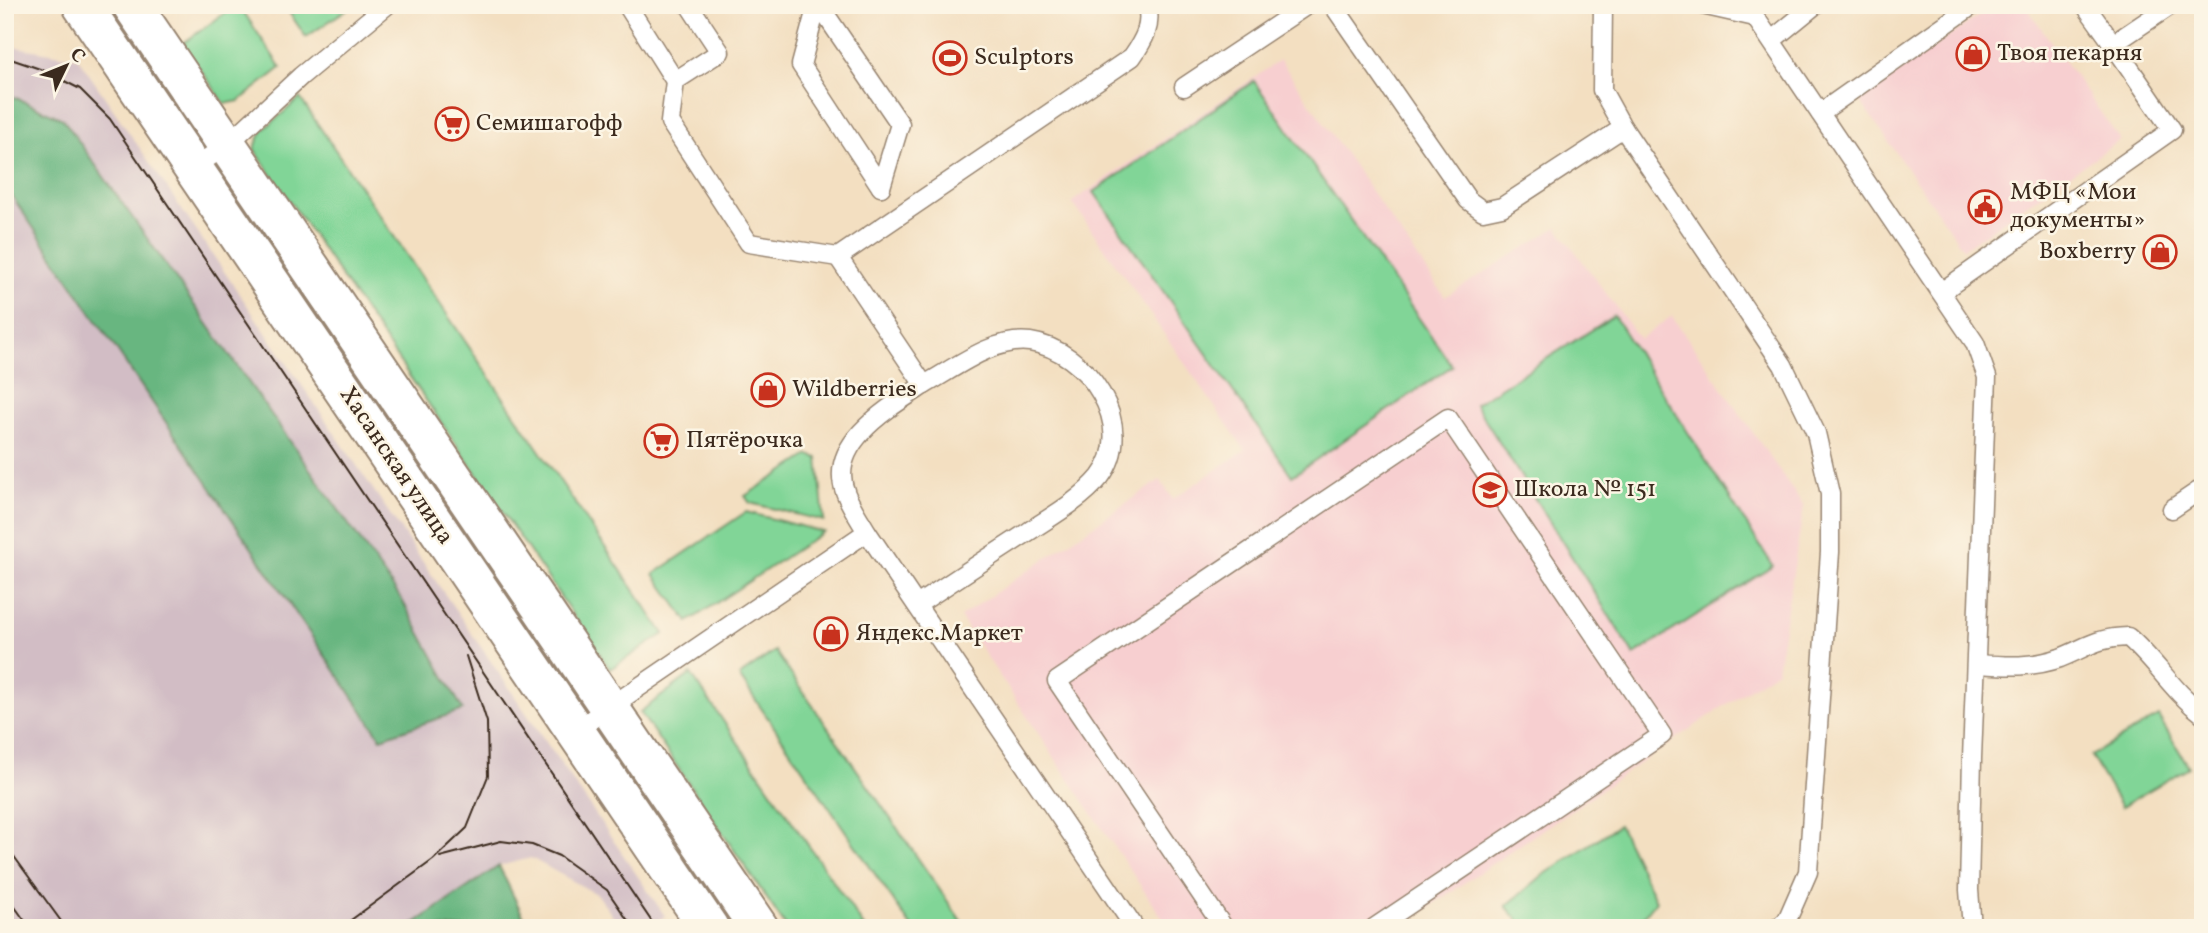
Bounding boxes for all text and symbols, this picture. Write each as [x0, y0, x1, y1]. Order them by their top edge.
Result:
north arrow [32, 32, 102, 102]
shop icon: Твоя пекарня [1954, 35, 1992, 73]
place label: Твоя пекарня [1997, 37, 2142, 71]
sports icon: Sculptors [931, 39, 969, 77]
place label: Sculptors [974, 41, 1074, 75]
text: С [63, 42, 91, 69]
supermarket icon: Семишагофф [433, 105, 471, 143]
place label: Семишагофф [476, 107, 623, 141]
place label: МФЦ «Мои документы» [2010, 176, 2145, 238]
public building icon: МФЦ «Мои документы» [1966, 188, 2004, 226]
shop icon: Boxberry [2141, 233, 2179, 271]
place label: Boxberry [2039, 235, 2136, 269]
shop icon: Wildberries [749, 371, 787, 409]
place label: Wildberries [792, 373, 917, 407]
street label: Хасанская улица [330, 380, 462, 552]
supermarket icon: Пятёрочка [642, 422, 680, 460]
place label: Пятёрочка [686, 424, 804, 458]
school or university icon: Школа № 151 [1471, 471, 1509, 509]
place label: Школа № 151 [1514, 473, 1656, 507]
shop icon: Яндекс.Маркет [812, 615, 850, 653]
place label: Яндекс.Маркет [856, 617, 1023, 651]

